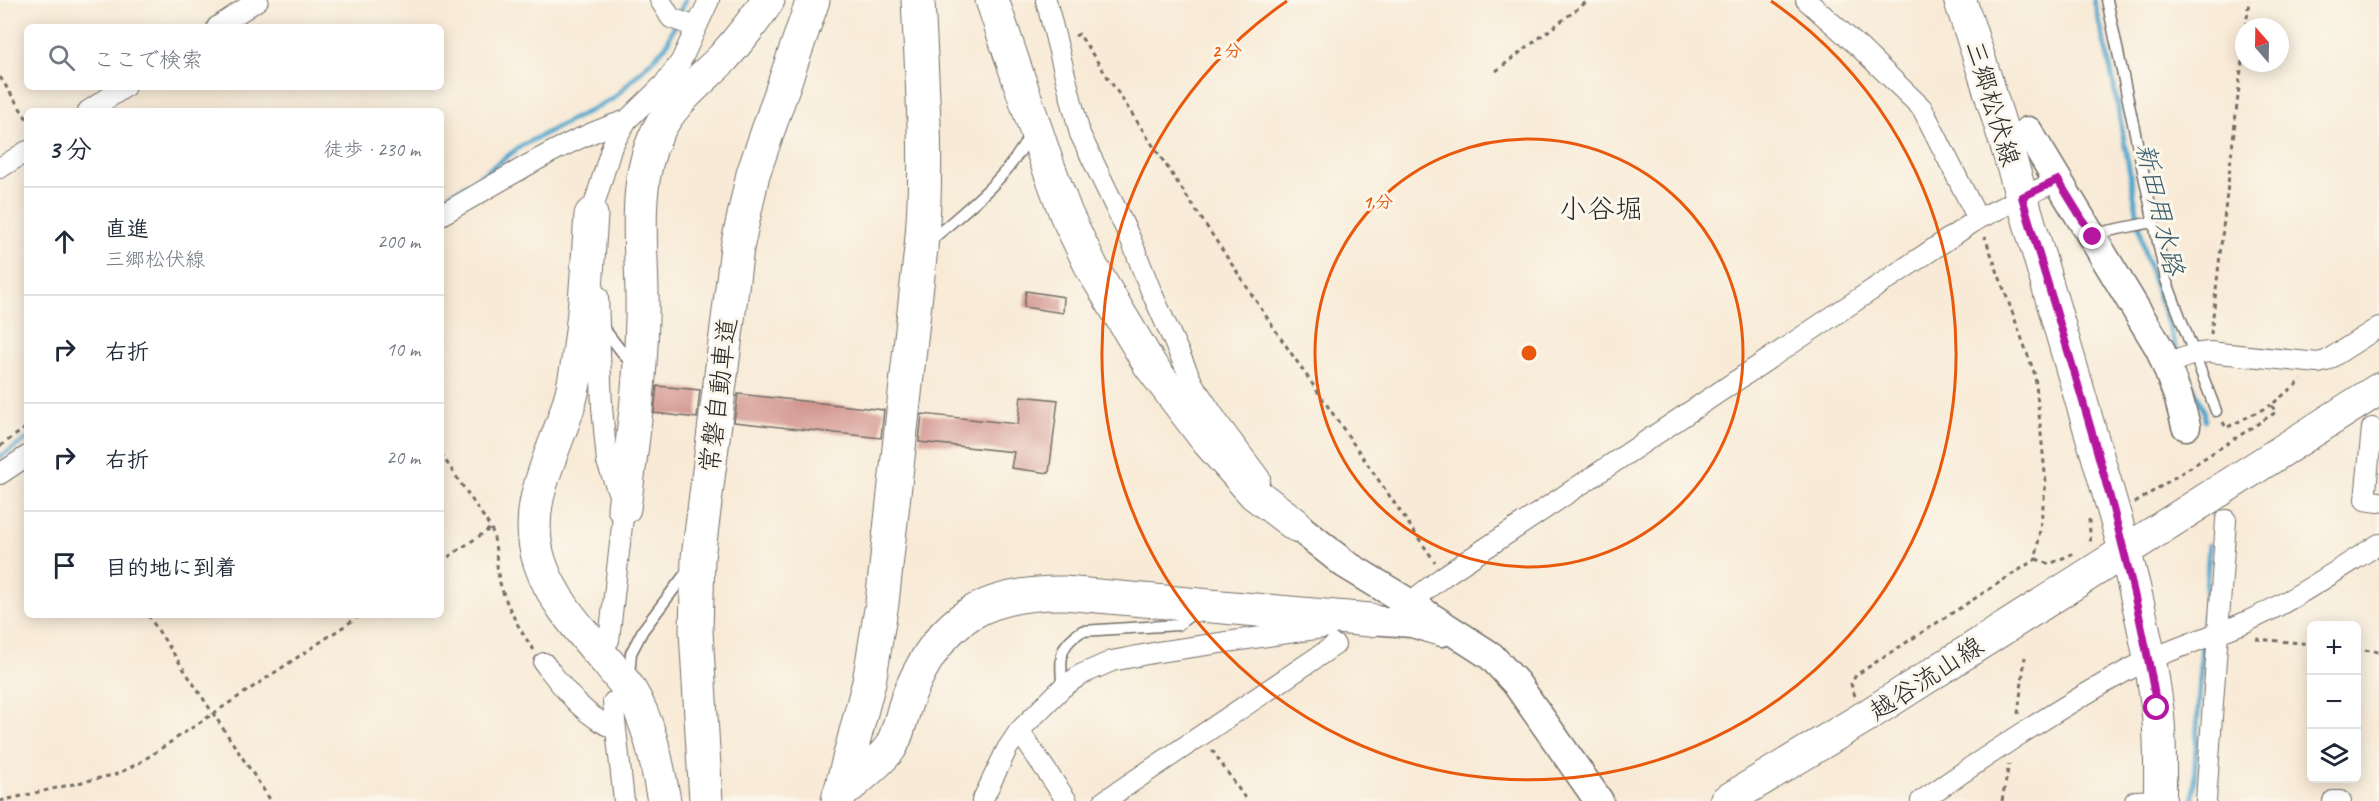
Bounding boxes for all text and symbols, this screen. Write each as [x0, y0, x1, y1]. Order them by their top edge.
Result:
north arrow [2235, 18, 2289, 72]
search box [24, 24, 444, 90]
street label: 三郷松伏線 [1958, 36, 2027, 170]
text: 2 分 [1212, 40, 1242, 62]
icon: search [45, 41, 78, 74]
text: ここで検索 [93, 46, 203, 74]
text: 3 分 [48, 133, 92, 166]
text: 徒歩 · 230 m [324, 137, 420, 162]
water label: 新田用水路 [2128, 139, 2192, 281]
text: 1 分 [1363, 191, 1393, 213]
district label: 小谷堀 [1559, 191, 1643, 226]
text: 直進 [105, 215, 149, 243]
route end [2079, 223, 2105, 249]
icon: ahead [48, 225, 81, 258]
text: 200 m [377, 229, 420, 254]
text: 三郷松伏線 [105, 247, 205, 272]
street label: 常磐自動車道 [693, 316, 744, 474]
icon: right [48, 333, 81, 366]
text: 10 m [386, 337, 420, 362]
text: 右折 [105, 338, 149, 366]
centre of rings [1519, 343, 1539, 363]
icon: right [48, 441, 81, 474]
text: 20 m [386, 445, 420, 470]
text: 右折 [105, 446, 149, 474]
icon: arrive [48, 549, 81, 582]
text: 目的地に到着 [105, 554, 237, 582]
map controls [2307, 621, 2361, 783]
button: + [2307, 621, 2361, 675]
street label: 越谷流山線 [1863, 629, 1990, 728]
button: − [2307, 675, 2361, 729]
route start [2143, 694, 2169, 720]
button: layers [2307, 729, 2361, 783]

